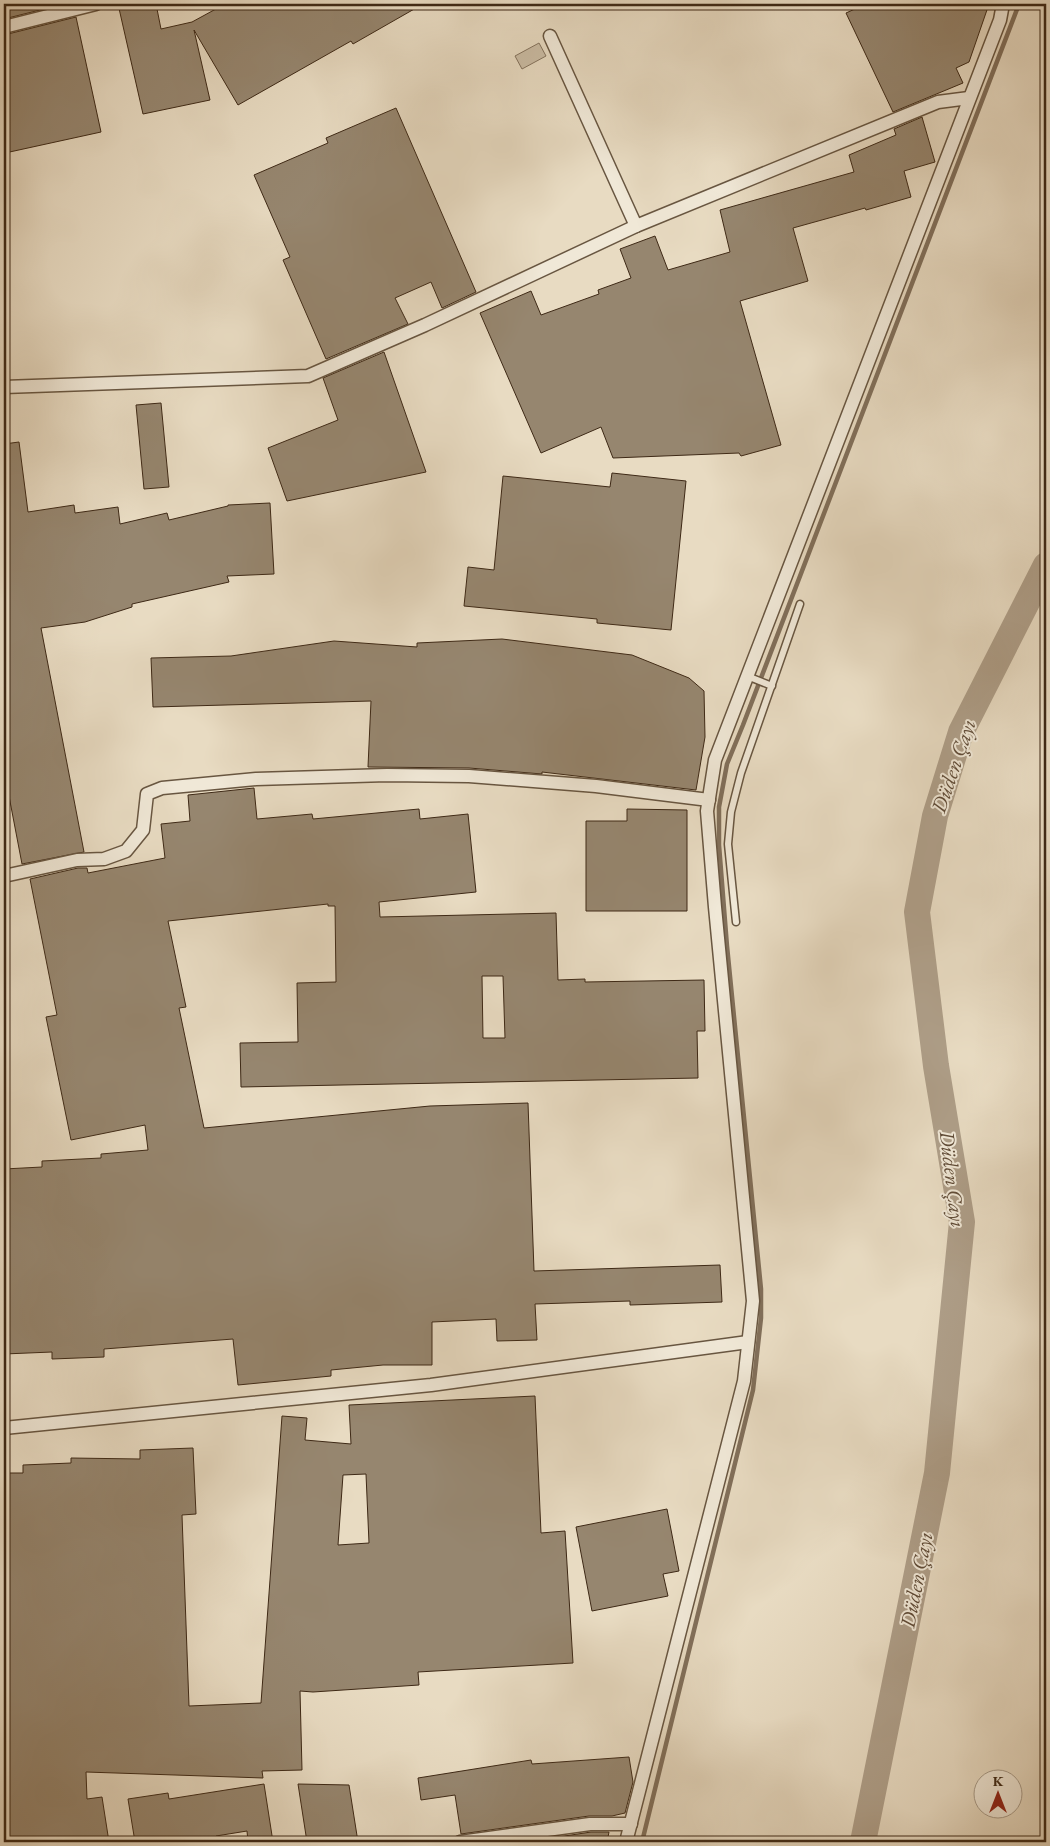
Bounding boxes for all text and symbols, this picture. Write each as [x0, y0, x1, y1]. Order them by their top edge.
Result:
water label: Düden Çayı [924, 716, 982, 817]
water label: Düden Çayı [934, 1128, 972, 1229]
water label: Düden Çayı [893, 1530, 939, 1631]
north arrow [972, 1768, 1022, 1818]
text: K [993, 1772, 1004, 1790]

